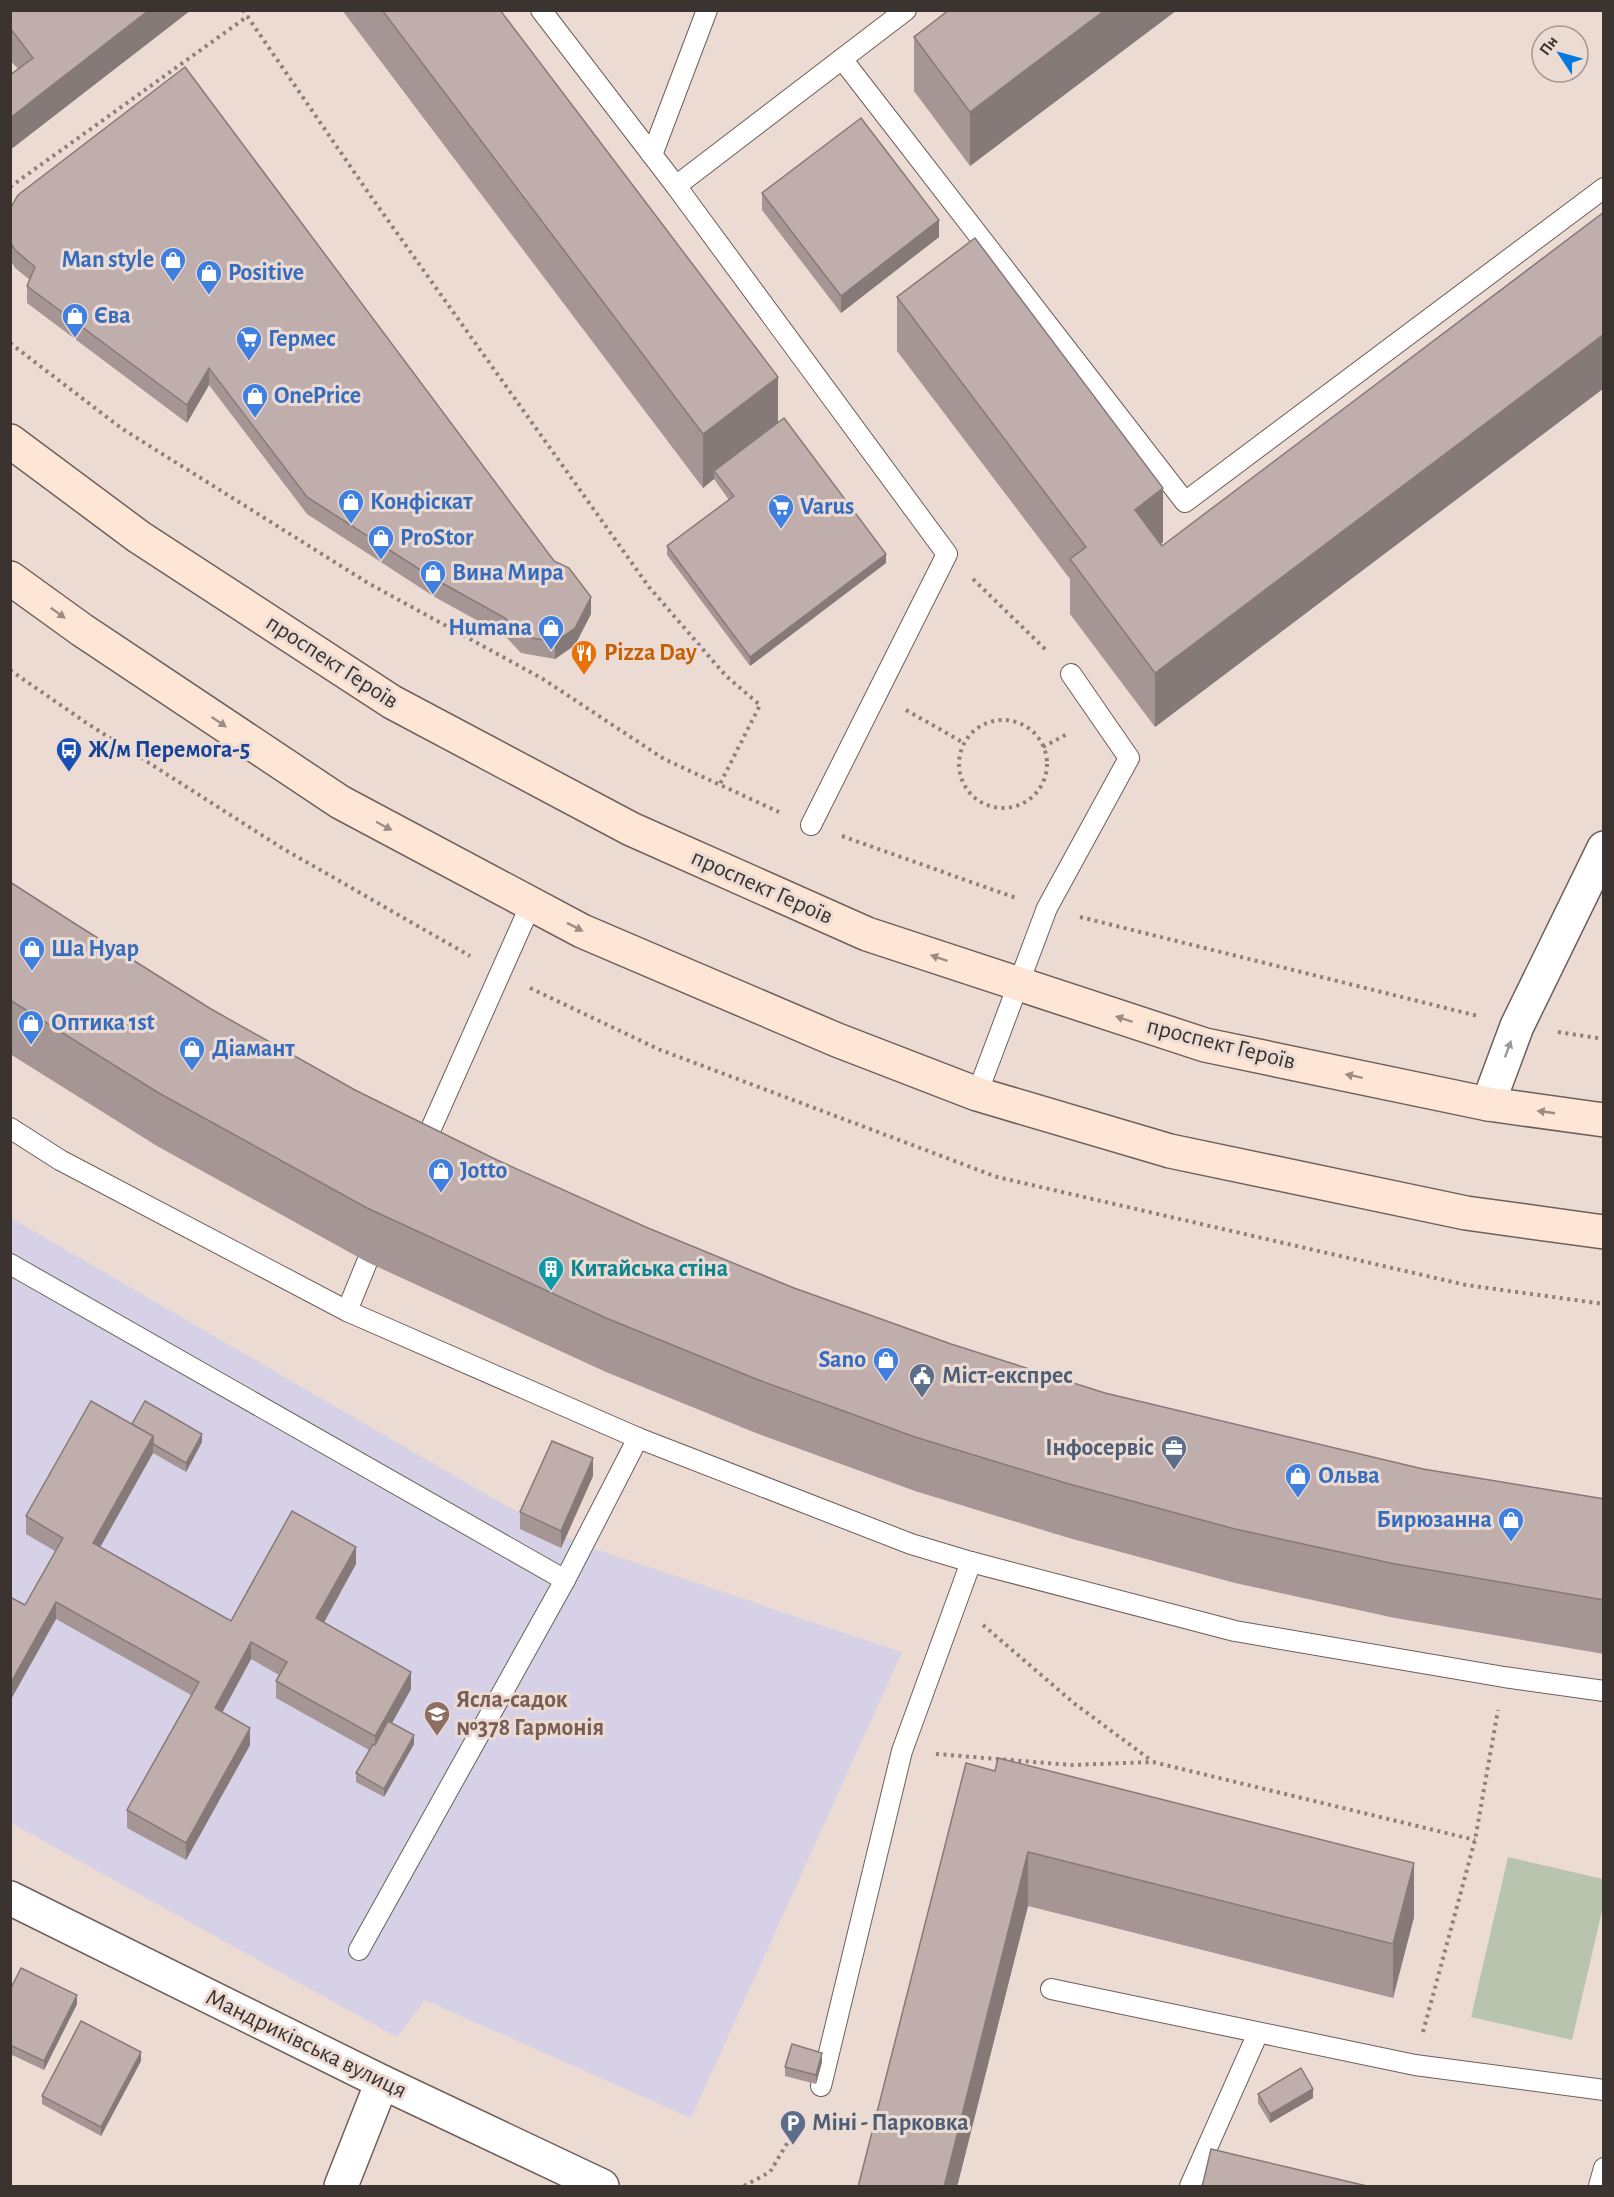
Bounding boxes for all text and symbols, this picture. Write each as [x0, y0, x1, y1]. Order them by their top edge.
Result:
north arrow [1530, 24, 1590, 84]
text: Пн [1536, 33, 1561, 58]
shop icon: Man style [158, 245, 188, 283]
place label: Man style [62, 248, 154, 272]
shop icon: Positive [194, 258, 224, 296]
place label: Positive [228, 261, 304, 285]
shop icon: Єва [60, 301, 90, 339]
place label: Єва [94, 304, 131, 328]
supermarket icon: Гермес [234, 324, 264, 362]
place label: Гермес [268, 327, 336, 351]
shop icon: OnePrice [240, 381, 270, 419]
place label: OnePrice [274, 384, 361, 408]
shop icon: Конфіскат [336, 487, 366, 525]
place label: Конфіскат [370, 490, 473, 514]
supermarket icon: Varus [766, 492, 796, 530]
place label: Varus [800, 495, 854, 519]
shop icon: ProStor [366, 523, 396, 561]
place label: ProStor [400, 526, 474, 550]
shop icon: Вина Мира [418, 558, 448, 596]
place label: Вина Мира [452, 561, 564, 585]
one-way arrow [50, 606, 65, 618]
street label: проспект Героїв [262, 610, 402, 714]
shop icon: Humana [536, 613, 566, 651]
place label: Humana [448, 616, 532, 640]
restaurant icon: Pizza Day [569, 638, 599, 676]
place label: Pizza Day [604, 641, 697, 665]
one-way arrow [211, 716, 227, 727]
bus stop icon: Ж/м Перемога-5 [54, 735, 84, 773]
place label: Ж/м Перемога-5 [88, 738, 250, 762]
one-way arrow [376, 821, 393, 831]
street label: проспект Героїв [688, 845, 836, 929]
one-way arrow [566, 922, 583, 932]
shop icon: Ша Нуар [17, 934, 47, 972]
place label: Ша Нуар [51, 937, 139, 961]
one-way arrow [930, 953, 948, 962]
shop icon: Оптика 1st [16, 1008, 46, 1046]
place label: Оптика 1st [51, 1011, 155, 1035]
one-way arrow [1115, 1014, 1133, 1023]
street label: проспект Героїв [1144, 1014, 1298, 1074]
shop icon: Діамант [177, 1034, 207, 1072]
place label: Діамант [212, 1037, 295, 1061]
one-way arrow [1504, 1040, 1514, 1058]
one-way arrow [1344, 1071, 1363, 1080]
one-way arrow [1536, 1107, 1555, 1116]
shop icon: Jotto [426, 1156, 456, 1194]
place label: Jotto [460, 1159, 507, 1183]
building icon: Китайська стіна [536, 1254, 566, 1292]
place label: Китайська стіна [570, 1257, 728, 1281]
shop icon: Sano [871, 1345, 901, 1383]
place label: Sano [818, 1348, 866, 1372]
public building icon: Міст-експрес [907, 1361, 937, 1399]
place label: Міст-експрес [942, 1364, 1073, 1388]
office icon: Інфосервіс [1159, 1433, 1189, 1471]
place label: Інфосервіс [1045, 1436, 1154, 1460]
shop icon: Ольва [1283, 1461, 1313, 1499]
place label: Ольва [1318, 1464, 1380, 1488]
shop icon: Бирюзанна [1496, 1505, 1526, 1543]
place label: Бирюзанна [1376, 1508, 1492, 1532]
place label: Ясла-садок №378 Гармонія [456, 1688, 604, 1740]
school or university icon: Ясла-садок №378 Гармонія [422, 1699, 452, 1737]
street label: Мандриківська вулиця [202, 1985, 410, 2103]
parking icon: Міні - Парковка [778, 2108, 808, 2146]
place label: Міні - Парковка [812, 2111, 969, 2135]

